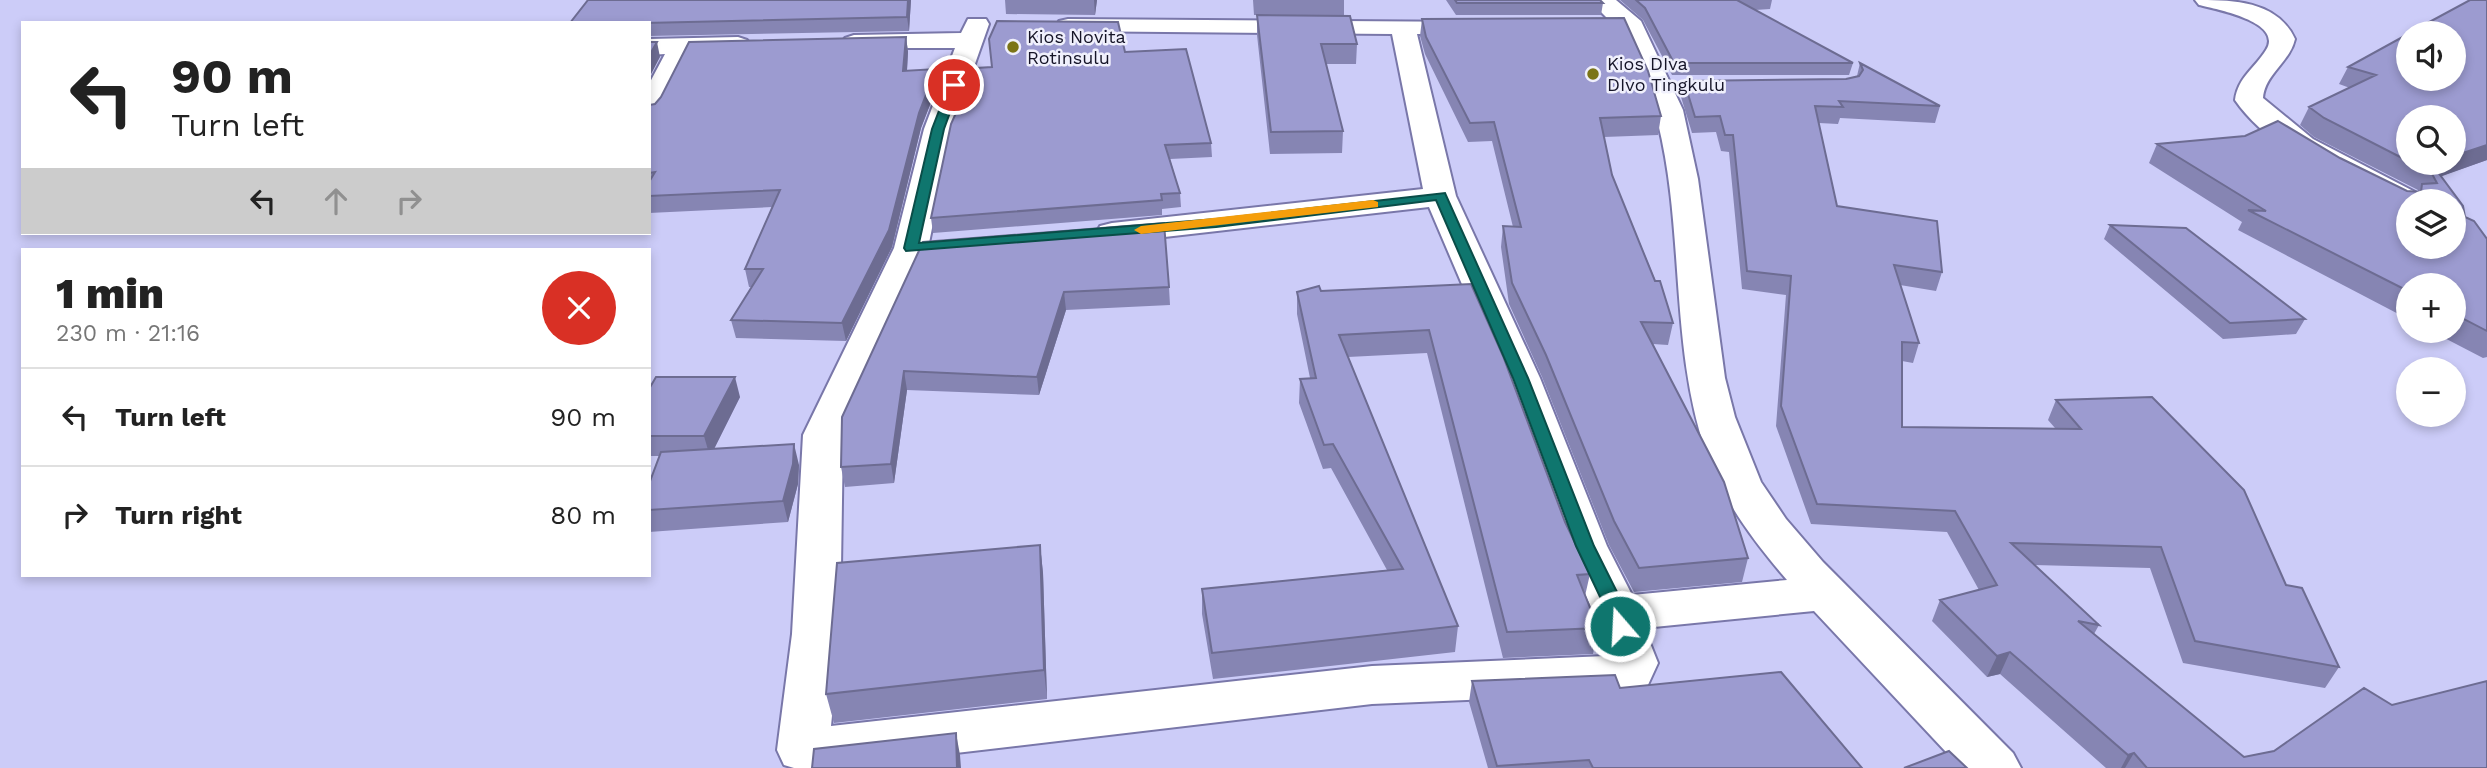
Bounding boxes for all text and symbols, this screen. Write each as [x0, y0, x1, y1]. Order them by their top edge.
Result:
map controls [2396, 21, 2466, 427]
button: sound [2396, 21, 2466, 91]
place label: Kios Novita Rotinsulu [1027, 26, 1126, 68]
marker: Kios Novita Rotinsulu [1005, 39, 1021, 55]
text: 90 m [171, 47, 293, 105]
icon: left [56, 49, 147, 140]
place label: Kios DIva DIvo Tingkulu [1607, 53, 1725, 95]
pin [924, 55, 984, 115]
icon: arrive [935, 66, 973, 104]
marker: Kios DIva DIvo Tingkulu [1585, 66, 1601, 82]
button: search [2396, 105, 2466, 175]
text: Turn left [171, 106, 304, 144]
icon: left [244, 182, 282, 220]
icon: ahead [317, 182, 355, 220]
icon: right [390, 182, 428, 220]
button: layers [2396, 189, 2466, 259]
text: 1 min [56, 269, 164, 318]
button: close [542, 271, 616, 345]
button: + [2396, 273, 2466, 343]
text: 230 m · 21:16 [56, 320, 200, 347]
button: − [2396, 357, 2466, 427]
icon: left [56, 398, 94, 436]
text: Turn left [115, 402, 226, 432]
text: 90 m [550, 402, 616, 432]
icon: right [56, 496, 94, 534]
text: Turn right [115, 500, 242, 530]
text: 80 m [550, 500, 616, 530]
position arrow [1583, 589, 1657, 663]

